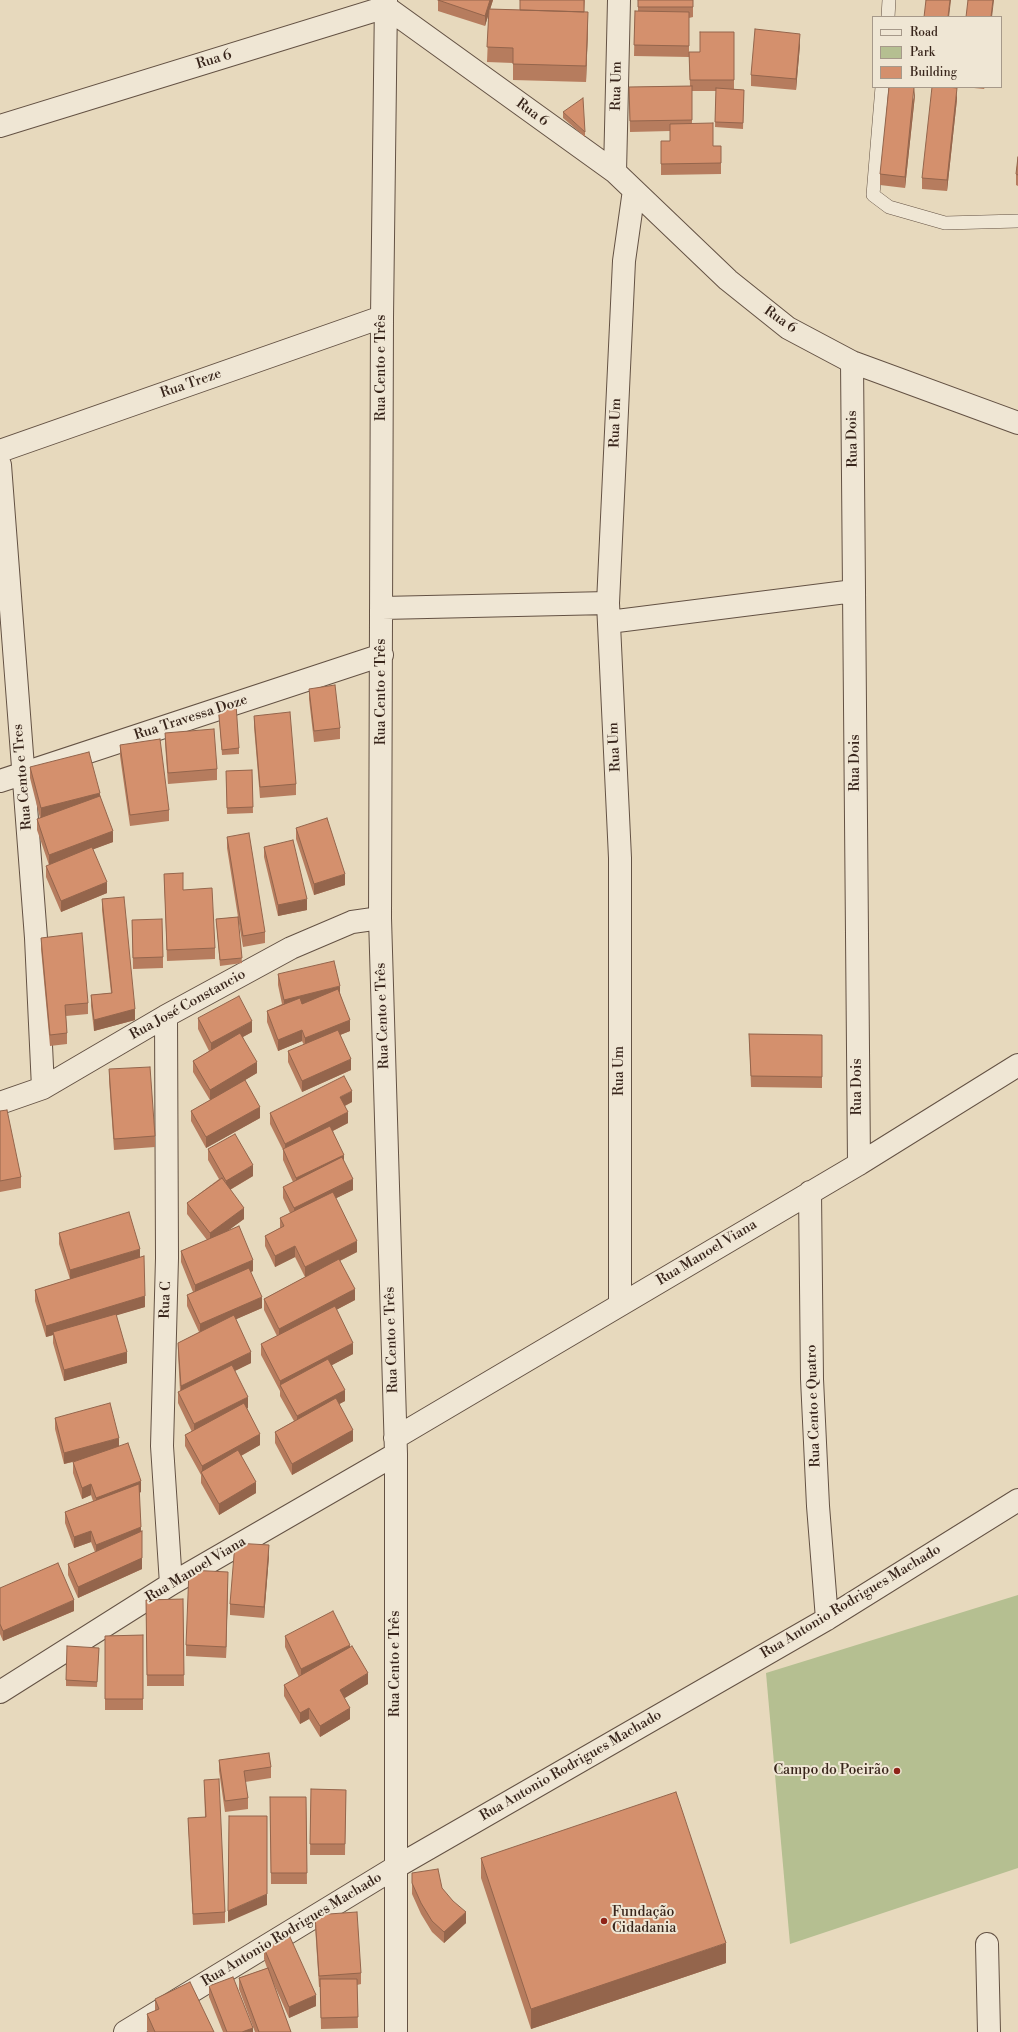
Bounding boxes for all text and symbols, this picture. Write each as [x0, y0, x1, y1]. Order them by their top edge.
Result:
legend [872, 16, 1002, 88]
text: Road [910, 25, 938, 40]
text: Park [910, 45, 935, 60]
street label: Rua 6 [194, 47, 234, 73]
street label: Rua Um [608, 61, 626, 111]
text: Building [910, 65, 957, 80]
street label: Rua 6 [512, 96, 552, 130]
street label: Rua 6 [760, 303, 800, 337]
street label: Rua Cento e Três [374, 315, 390, 421]
street label: Rua Treze [158, 366, 224, 402]
street label: Rua Um [607, 398, 625, 448]
street label: Rua Dois [844, 410, 862, 468]
street label: Rua Cento e Três [374, 639, 390, 745]
street label: Rua Travessa Doze [132, 692, 250, 744]
street label: Rua Um [605, 722, 625, 772]
street label: Rua Cento e Tres [10, 723, 36, 831]
street label: Rua Dois [848, 734, 864, 792]
street label: Rua Cento e Três [373, 962, 393, 1070]
street label: Rua José Constancio [127, 966, 249, 1044]
street label: Rua Um [612, 1046, 628, 1096]
street label: Rua Dois [850, 1058, 866, 1116]
street label: Rua Manoel Viana [654, 1217, 760, 1289]
street label: Rua C [157, 1281, 175, 1319]
street label: Rua Cento e Três [382, 1286, 402, 1394]
street label: Rua Cento e Quatro [803, 1344, 825, 1468]
street label: Rua Manoel Viana [143, 1534, 249, 1606]
street label: Rua Antonio Rodrigues Machado [758, 1541, 944, 1663]
street label: Rua Cento e Três [388, 1611, 404, 1717]
street label: Rua Antonio Rodrigues Machado [477, 1707, 665, 1825]
place label: Campo do Poeirão [773, 1763, 889, 1779]
marker: Campo do Poeirão [892, 1766, 902, 1776]
street label: Rua Antonio Rodrigues Machado [199, 1869, 385, 1991]
place label: Fundação Cidadania [612, 1905, 676, 1938]
marker: Fundação Cidadania [599, 1916, 609, 1926]

